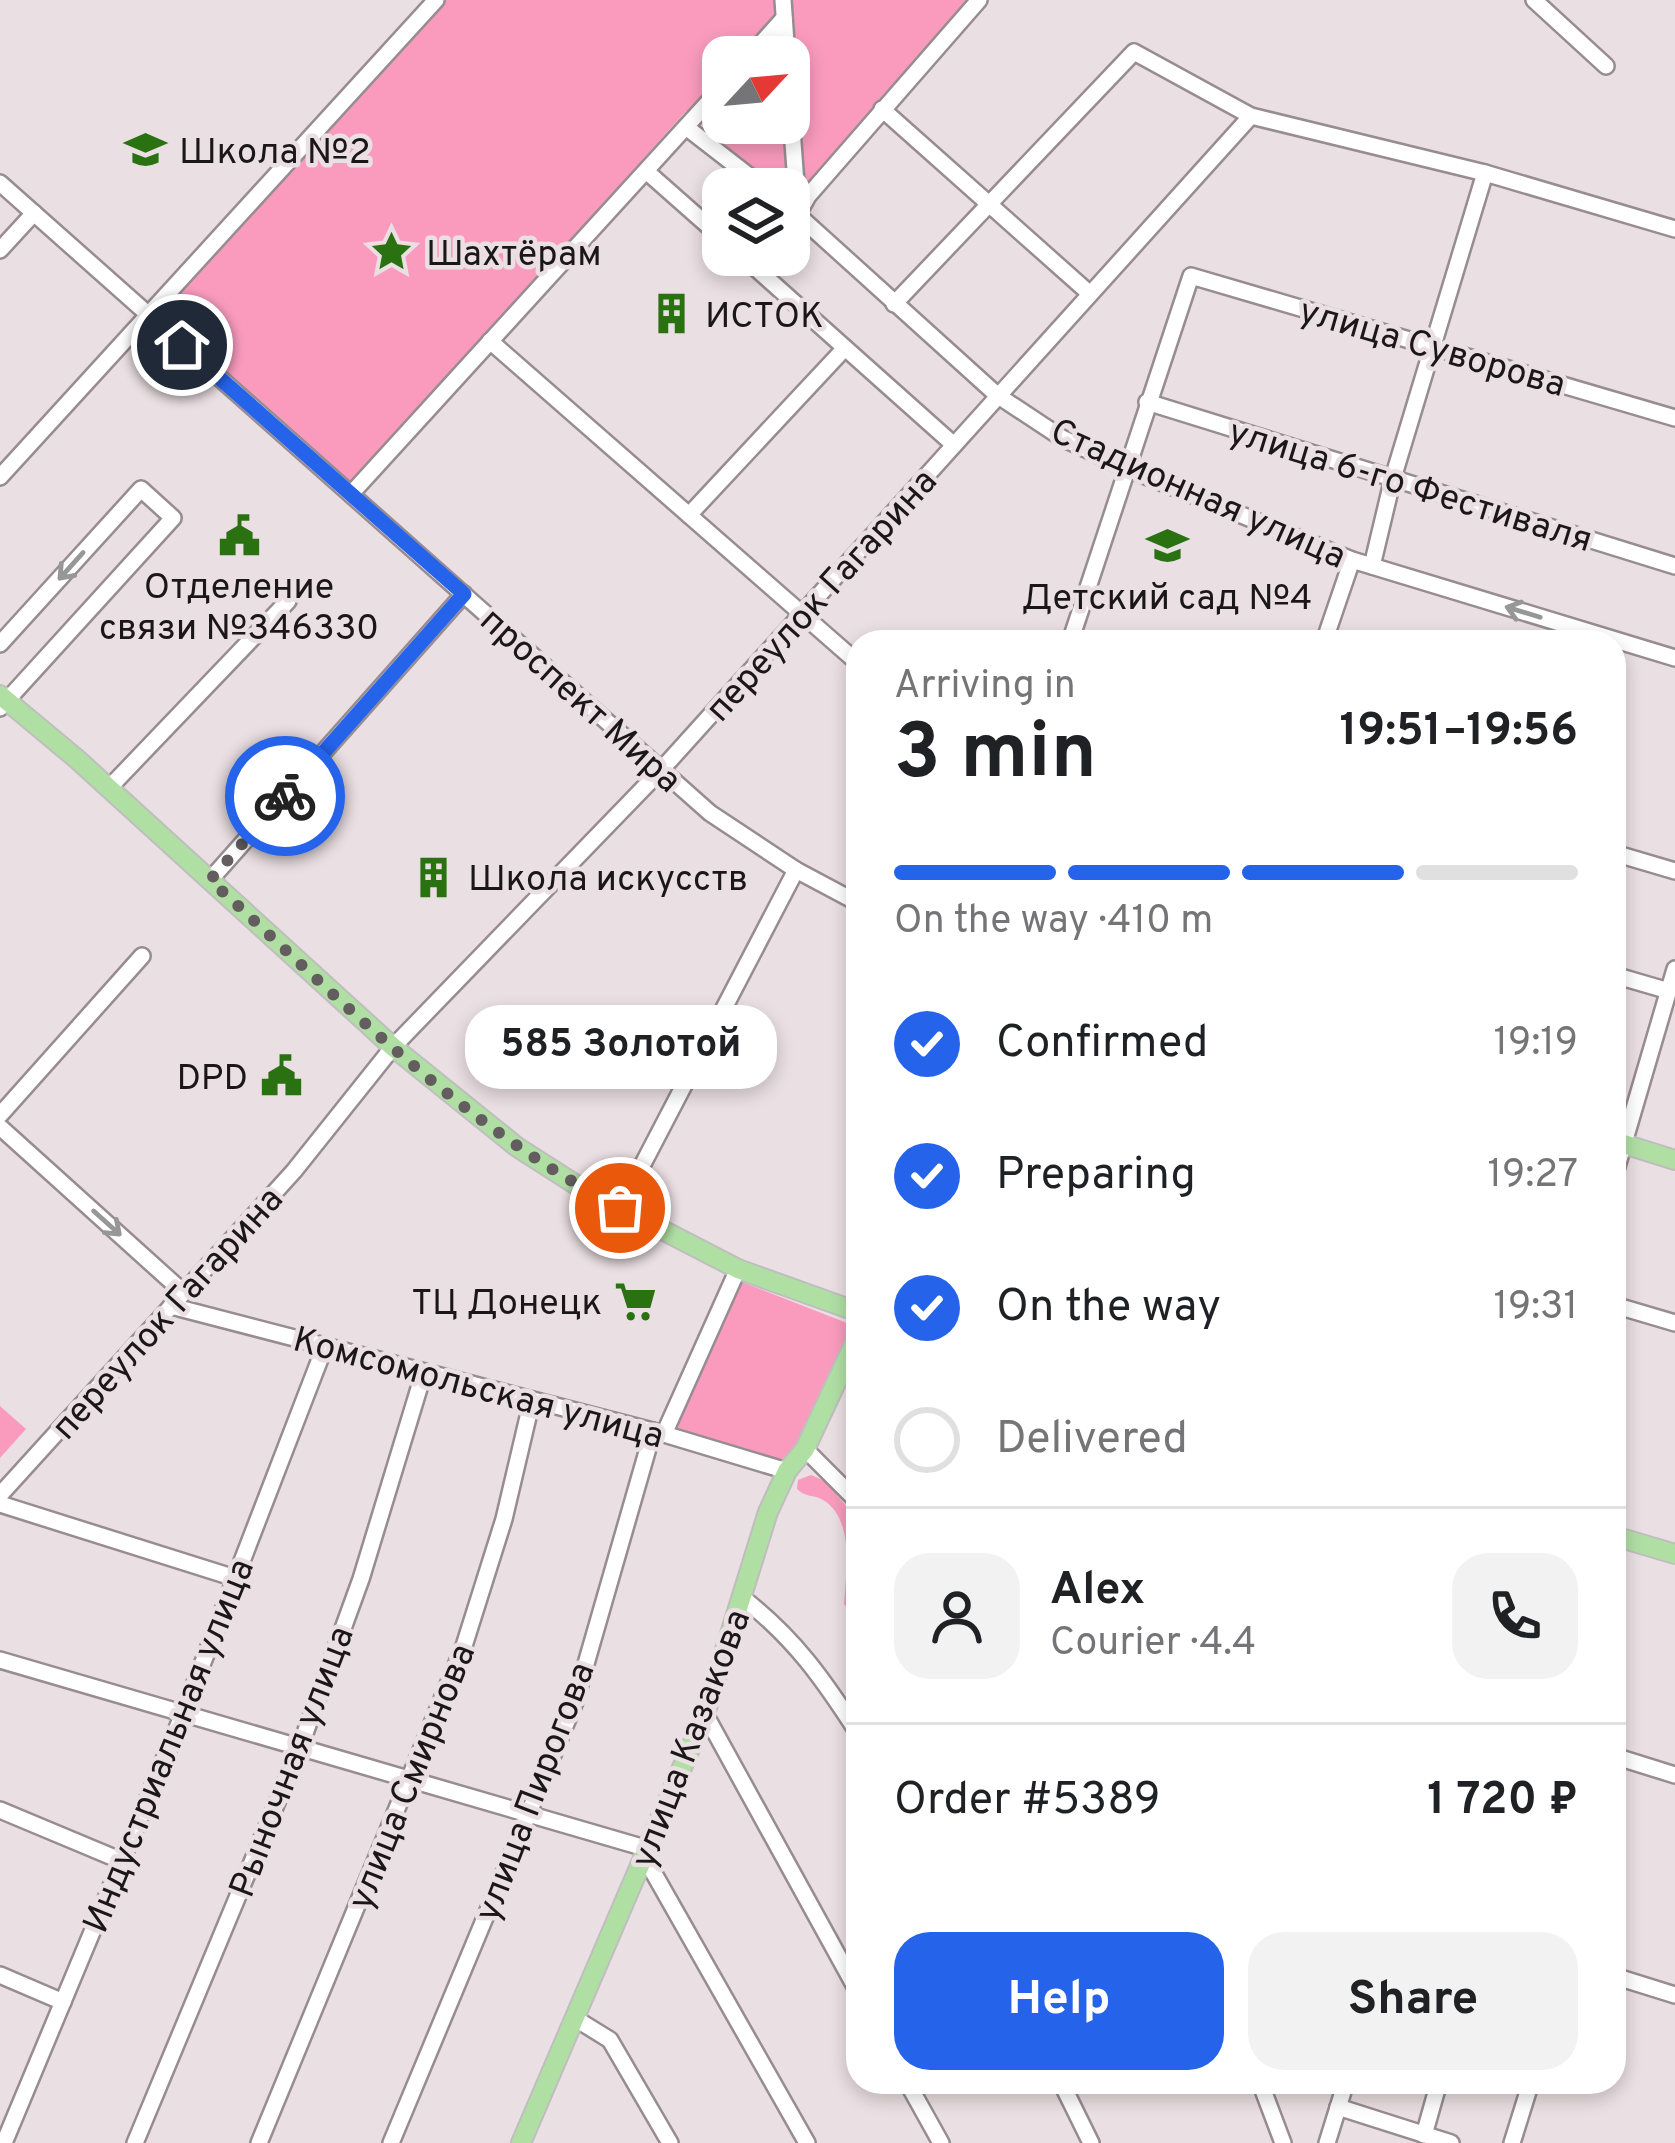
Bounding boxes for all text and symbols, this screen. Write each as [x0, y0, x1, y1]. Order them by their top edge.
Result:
north arrow [702, 36, 810, 144]
map controls [702, 36, 810, 276]
school or university icon: Школа №2 [122, 127, 168, 173]
place label: Школа №2 [179, 131, 371, 177]
button: layers [702, 168, 810, 276]
place icon: Шахтёрам [369, 229, 415, 275]
place label: Шахтёрам [426, 233, 602, 279]
street label: улица Суворова [1293, 290, 1570, 410]
building icon: ИСТОК [648, 291, 694, 337]
pin [131, 294, 233, 396]
place label: ИСТОК [705, 295, 824, 341]
icon: home [149, 312, 215, 378]
street label: Стадионная улица [1042, 410, 1352, 581]
street label: улица 6-го Фестиваля [1222, 411, 1597, 565]
street label: переулок Гагарина [697, 460, 949, 733]
public building icon: Отделение связи №346330 [216, 512, 262, 558]
school or university icon: Детский сад №4 [1144, 523, 1190, 569]
one-way arrow [57, 551, 85, 581]
place label: Отделение связи №346330 [99, 566, 379, 653]
place label: Детский сад №4 [1022, 577, 1312, 623]
street label: проспект Мира [469, 599, 690, 805]
one-way arrow [1505, 600, 1543, 622]
text: Arriving in [894, 663, 1076, 712]
text: 19:51–19:56 [1340, 704, 1578, 761]
text: 3 min [894, 707, 1097, 806]
courier [225, 736, 345, 856]
icon: bike [252, 763, 318, 829]
building icon: Школа искусств [411, 854, 457, 900]
place label: Школа искусств [468, 858, 748, 904]
text: On the way · 410 m [894, 898, 1213, 947]
callout: 585 Золотой [464, 1004, 776, 1088]
icon: check [894, 1011, 960, 1077]
text: Confirmed [996, 1016, 1208, 1073]
text: 19:19 [1494, 1020, 1578, 1069]
text: 585 Золотой [501, 1022, 741, 1071]
public building icon: DPD [259, 1053, 305, 1099]
place label: DPD [176, 1057, 248, 1103]
icon: check [894, 1143, 960, 1209]
text: Preparing [996, 1148, 1196, 1205]
text: 19:27 [1488, 1152, 1578, 1201]
pin [569, 1157, 671, 1259]
icon: bag [587, 1175, 653, 1241]
street label: переулок Гагарина [43, 1178, 295, 1451]
one-way arrow [91, 1209, 122, 1236]
icon: check [894, 1275, 960, 1341]
supermarket icon: ТЦ Донецк [613, 1278, 659, 1324]
text: On the way [996, 1280, 1221, 1337]
place label: ТЦ Донецк [411, 1282, 602, 1328]
text: 19:31 [1493, 1284, 1578, 1333]
street label: Комсомольская улица [288, 1318, 668, 1461]
text: Delivered [996, 1412, 1188, 1469]
street label: Индустриальная улица [75, 1553, 267, 1940]
button: person [894, 1553, 1020, 1679]
button: phone [1452, 1553, 1578, 1679]
text: Alex [1050, 1563, 1145, 1620]
street label: улица Казакова [622, 1604, 763, 1875]
street label: Рыночная улица [221, 1620, 367, 1904]
text: Courier · 4.4 [1050, 1620, 1256, 1669]
street label: улица Смирнова [339, 1638, 488, 1917]
street label: улица Пирогова [466, 1656, 607, 1929]
text: Order #5389 [894, 1773, 1161, 1830]
text: 1 720 ₽ [1427, 1773, 1578, 1830]
button: Help [894, 1932, 1224, 2070]
button: Share [1248, 1932, 1578, 2070]

